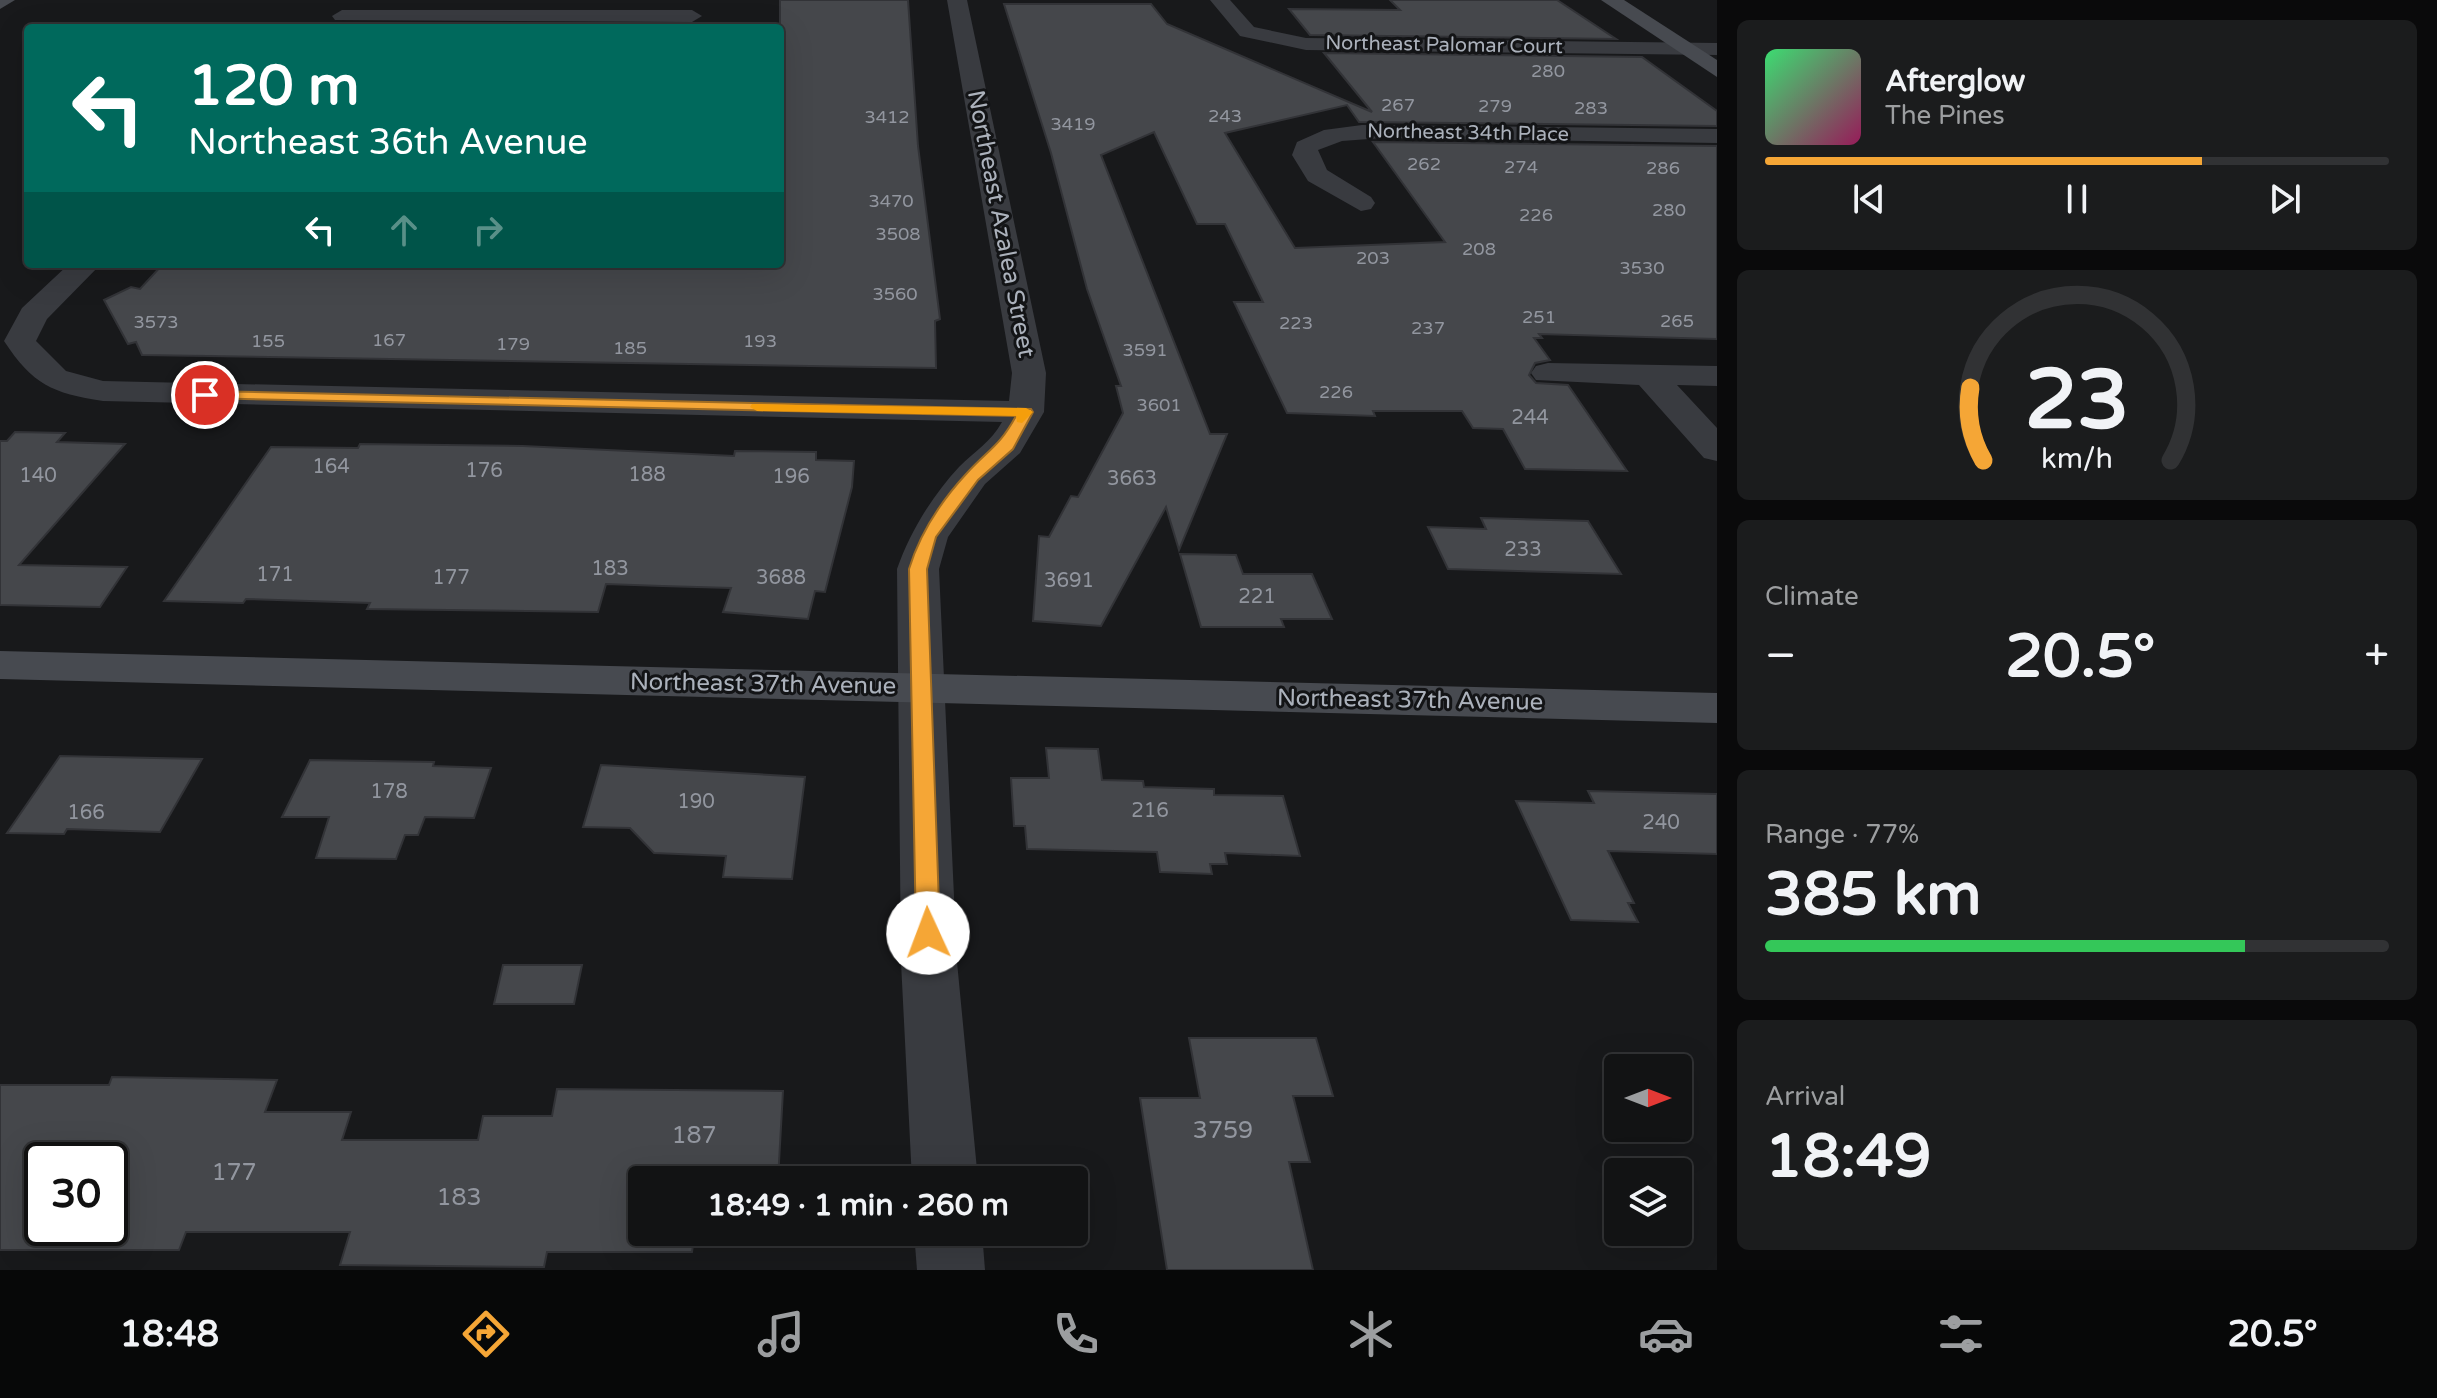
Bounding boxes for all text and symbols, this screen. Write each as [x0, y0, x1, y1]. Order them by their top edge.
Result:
street label: Northeast Palomar Court [1325, 31, 1563, 59]
text: 120 m [188, 53, 359, 120]
icon: left [56, 56, 160, 160]
house number: 280 [1531, 60, 1565, 82]
text: Afterglow [1885, 63, 2025, 100]
street label: Northeast Azalea Street [961, 88, 1041, 360]
house number: 267 [1381, 94, 1415, 116]
house number: 279 [1478, 95, 1512, 117]
house number: 283 [1574, 97, 1608, 119]
text: The Pines [1885, 100, 2005, 131]
house number: 243 [1208, 105, 1242, 127]
house number: 3412 [864, 106, 910, 128]
house number: 3419 [1050, 113, 1096, 135]
street label: Northeast 34th Place [1367, 119, 1569, 147]
text: Northeast 36th Avenue [188, 121, 588, 164]
house number: 262 [1407, 153, 1441, 175]
house number: 274 [1504, 156, 1538, 178]
house number: 286 [1646, 157, 1680, 179]
icon: previous [1847, 177, 1891, 221]
icon: pause [2055, 177, 2099, 221]
icon: next [2263, 177, 2307, 221]
house number: 3470 [868, 190, 914, 212]
house number: 280 [1652, 199, 1686, 221]
house number: 226 [1519, 204, 1553, 226]
icon: left [298, 208, 342, 252]
icon: ahead [382, 208, 426, 252]
icon: right [466, 208, 510, 252]
house number: 3508 [875, 223, 921, 245]
house number: 208 [1462, 238, 1496, 260]
house number: 203 [1356, 247, 1390, 269]
house number: 3530 [1619, 257, 1665, 279]
house number: 3560 [872, 283, 918, 305]
house number: 251 [1522, 306, 1556, 328]
house number: 265 [1660, 310, 1694, 332]
house number: 3573 [133, 311, 179, 333]
house number: 223 [1279, 312, 1313, 334]
house number: 237 [1411, 317, 1445, 339]
house number: 167 [372, 329, 406, 351]
house number: 155 [251, 330, 285, 352]
house number: 193 [743, 330, 777, 352]
house number: 179 [496, 333, 530, 355]
house number: 185 [613, 337, 647, 359]
house number: 3591 [1122, 339, 1168, 361]
text: 23 [2025, 351, 2129, 451]
pin [171, 361, 239, 429]
icon: arrive [183, 373, 227, 417]
house number: 226 [1319, 381, 1353, 403]
house number: 3601 [1136, 394, 1182, 416]
house number: 244 [1511, 406, 1549, 430]
text: km/h [2041, 442, 2113, 476]
house number: 164 [312, 455, 350, 479]
house number: 176 [465, 459, 503, 483]
house number: 188 [628, 463, 666, 487]
house number: 140 [19, 464, 57, 488]
house number: 196 [772, 465, 810, 489]
house number: 3663 [1107, 467, 1157, 491]
house number: 233 [1504, 538, 1542, 562]
house number: 183 [591, 557, 629, 581]
house number: 171 [256, 563, 294, 587]
house number: 177 [432, 566, 470, 590]
house number: 3688 [756, 566, 806, 590]
house number: 3691 [1044, 569, 1094, 593]
text: Climate [1765, 581, 1859, 612]
house number: 221 [1238, 585, 1276, 609]
text: 20.5° [2005, 621, 2155, 693]
text: − [1765, 630, 1796, 683]
text: + [2364, 630, 2389, 683]
street label: Northeast 37th Avenue [630, 667, 896, 701]
street label: Northeast 37th Avenue [1277, 683, 1543, 717]
house number: 178 [370, 780, 408, 804]
house number: 190 [677, 790, 715, 814]
house number: 216 [1131, 799, 1169, 823]
house number: 166 [67, 801, 105, 825]
house number: 240 [1642, 811, 1680, 835]
text: Range · 77% [1765, 819, 1919, 850]
text: 385 km [1765, 859, 1981, 931]
position arrow [886, 891, 970, 975]
north arrow [1604, 1054, 1692, 1142]
map controls [1604, 1054, 1692, 1246]
text: Arrival [1765, 1081, 1845, 1112]
house number: 3759 [1193, 1116, 1253, 1145]
house number: 187 [671, 1121, 717, 1150]
text: 18:49 [1765, 1121, 1931, 1193]
speed limit sign: 30 [24, 1142, 128, 1246]
house number: 177 [211, 1158, 257, 1187]
button: layers [1604, 1158, 1692, 1246]
house number: 183 [436, 1183, 482, 1212]
text: 18:49 · 1 min · 260 m [707, 1187, 1009, 1224]
icon: directions [458, 1306, 514, 1362]
icon: music [753, 1306, 809, 1362]
icon: phone [1048, 1306, 1104, 1362]
icon: climate [1343, 1306, 1399, 1362]
icon: car [1638, 1306, 1694, 1362]
icon: filters [1933, 1306, 1989, 1362]
text: 18:48 [119, 1313, 219, 1356]
text: 20.5° [2227, 1313, 2318, 1356]

